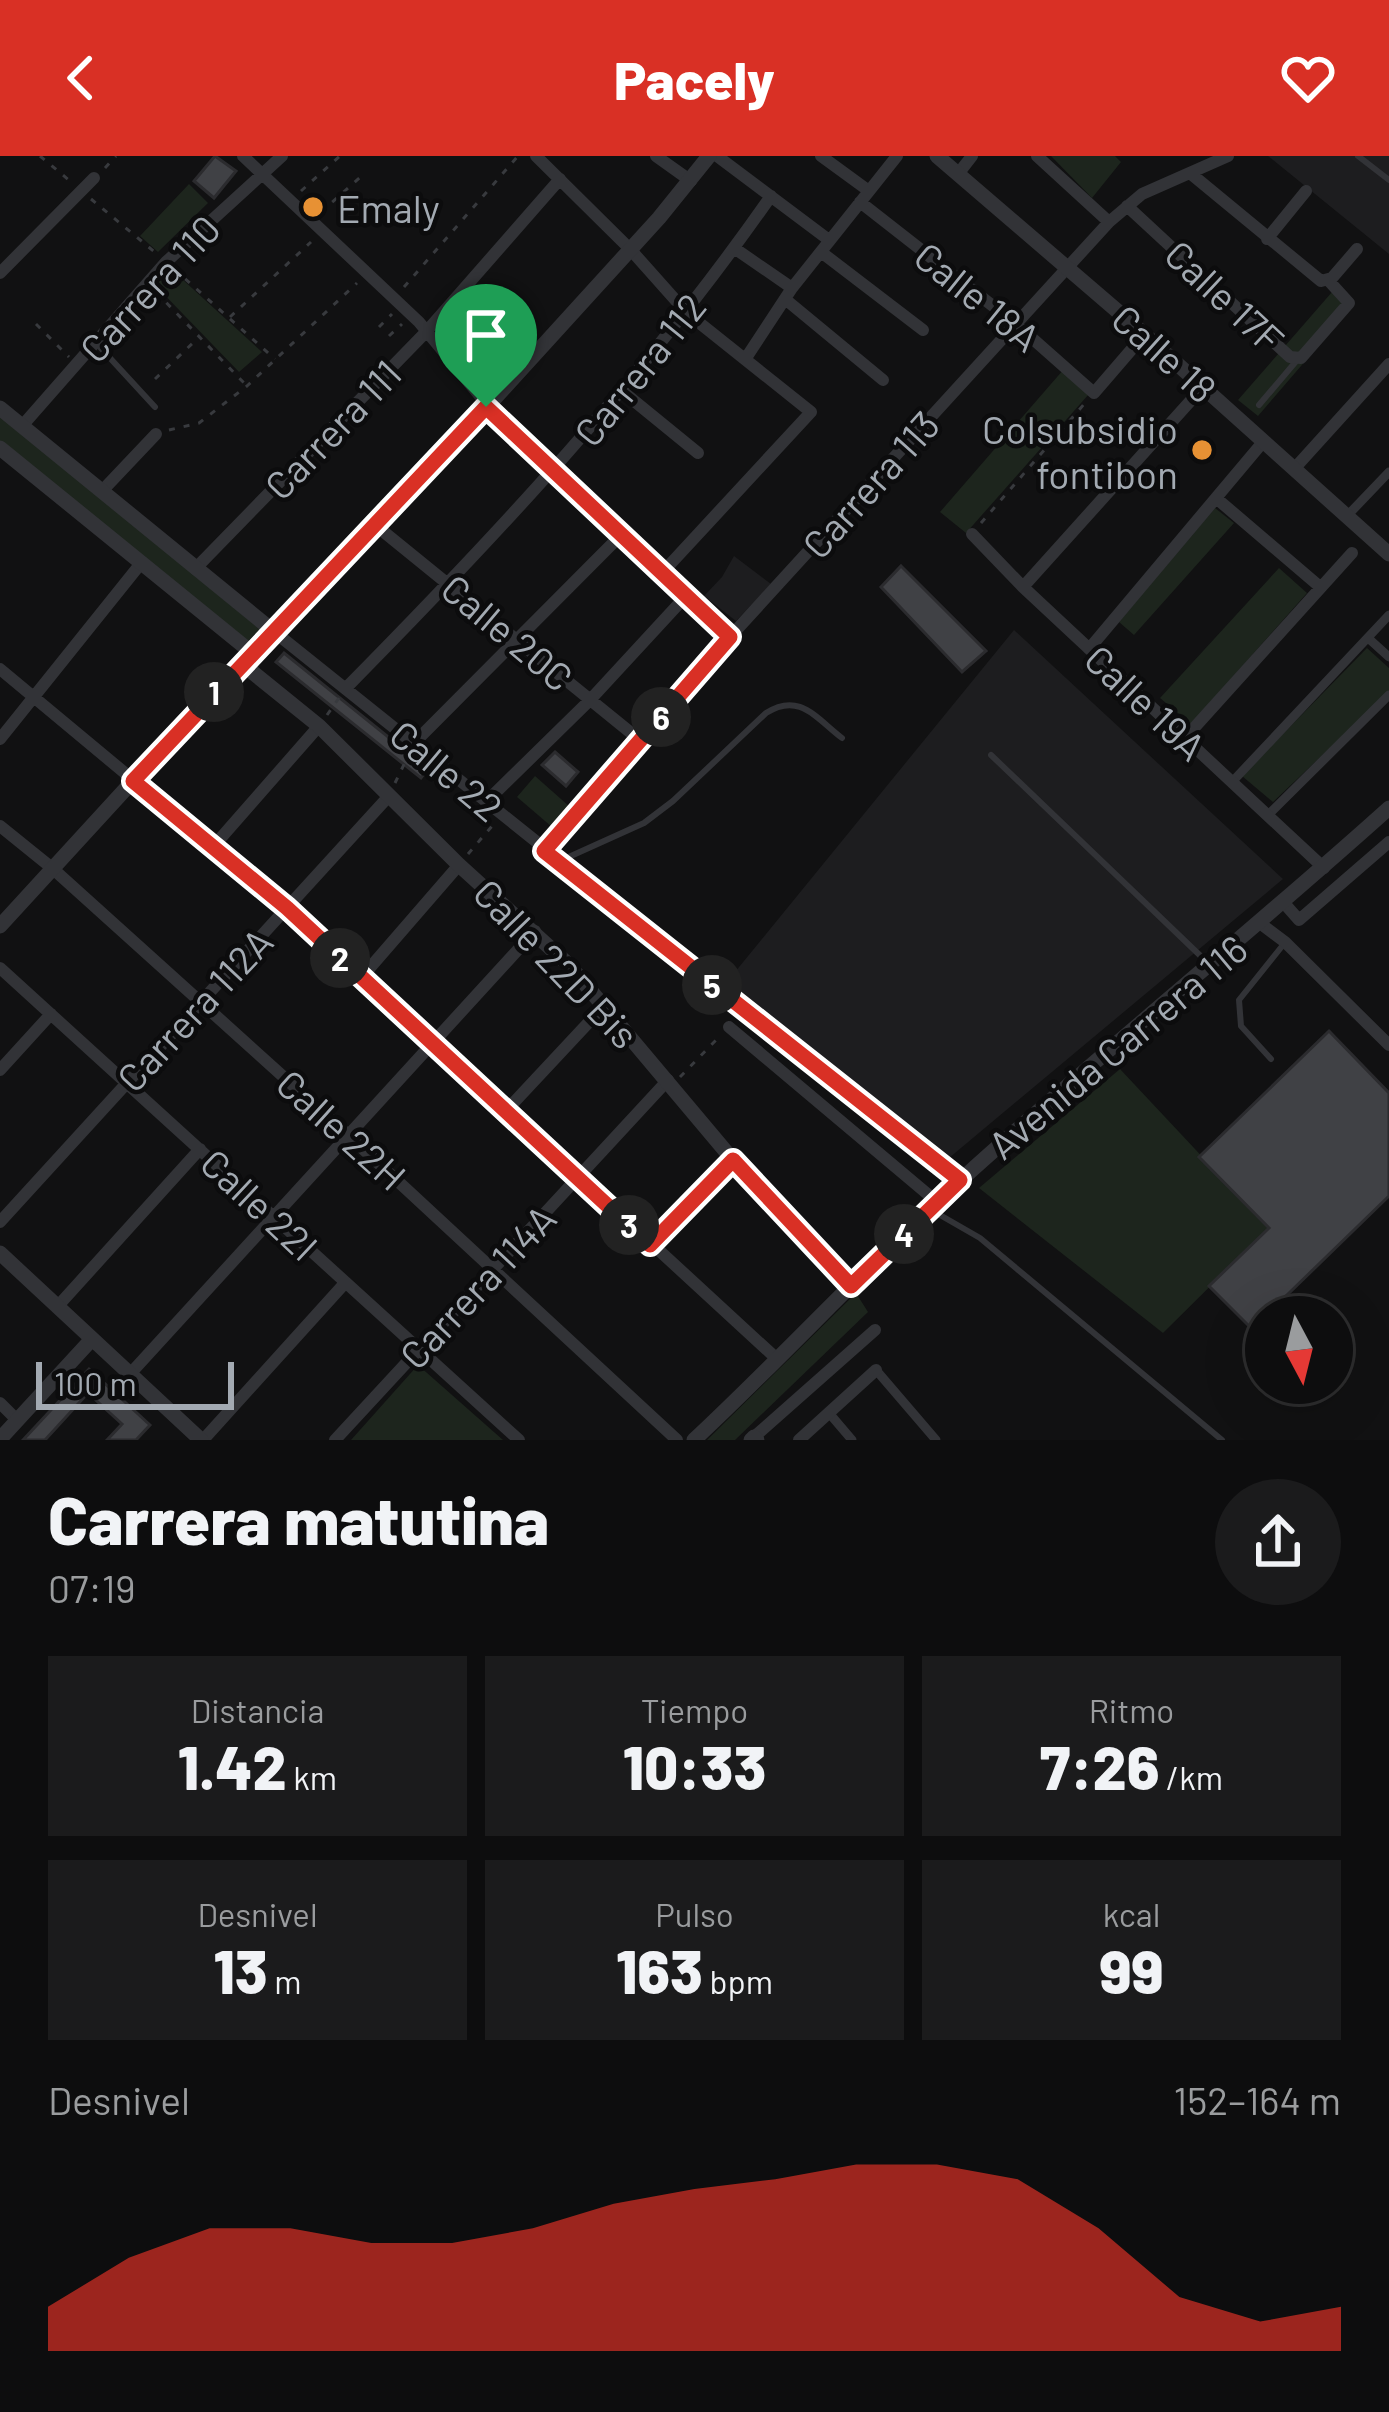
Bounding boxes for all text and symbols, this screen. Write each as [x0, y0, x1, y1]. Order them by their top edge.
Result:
icon: back [48, 45, 114, 111]
icon: heart [1275, 45, 1341, 111]
text: Pacely [614, 46, 775, 111]
place label: Emaly [337, 184, 440, 231]
marker: Emaly [300, 194, 326, 220]
street label: Carrera 110 [69, 205, 229, 371]
street label: Calle 17F [1156, 230, 1294, 362]
street label: Calle 18A [906, 231, 1050, 361]
street label: Carrera 112 [563, 283, 715, 455]
pin [435, 284, 537, 407]
street label: Calle 18 [1103, 294, 1227, 412]
icon: arrive [453, 302, 519, 368]
street label: Carrera 111 [254, 350, 410, 508]
street label: Carrera 113 [792, 401, 948, 567]
place label: Colsubsidio fontibon [982, 405, 1178, 497]
marker: Colsubsidio fontibon [1189, 437, 1215, 463]
street label: Calle 20C [433, 564, 583, 700]
street label: Calle 19A [1076, 635, 1216, 769]
pin: 1 [184, 662, 244, 722]
text: 1 [208, 672, 220, 712]
pin: 6 [631, 687, 691, 747]
text: 6 [652, 697, 670, 737]
street label: Calle 22 [381, 710, 513, 830]
street label: Calle 22D Bis [465, 869, 649, 1057]
street label: Carrera 112A [107, 918, 281, 1100]
street label: Avenida Carrera 116 [978, 924, 1256, 1168]
pin: 2 [310, 928, 370, 988]
text: 2 [331, 938, 349, 978]
pin: 5 [682, 955, 742, 1015]
text: 5 [703, 965, 721, 1005]
street label: Calle 22H [268, 1059, 416, 1199]
street label: Calle 22I [192, 1138, 328, 1270]
street label: Carrera 114A [389, 1194, 565, 1378]
pin: 3 [599, 1195, 659, 1255]
pin: 4 [874, 1204, 934, 1264]
text: 3 [620, 1205, 638, 1245]
text: 4 [894, 1214, 914, 1254]
north arrow [1245, 1296, 1353, 1404]
map controls [1245, 1296, 1353, 1404]
scale bar [36, 1356, 234, 1409]
text: 100 m [54, 1363, 137, 1403]
text: Carrera matutina [48, 1479, 549, 1558]
button: share [1215, 1479, 1341, 1605]
text: 07:19 [48, 1564, 136, 1611]
text: Distancia [191, 1690, 324, 1730]
text: Tiempo [641, 1690, 748, 1730]
text: Ritmo [1089, 1690, 1174, 1730]
text: 1.42 [178, 1730, 287, 1802]
text: 10:33 [623, 1730, 766, 1802]
text: 7:26 [1040, 1730, 1159, 1802]
text: km [287, 1757, 337, 1797]
text: /km [1159, 1757, 1223, 1797]
text: Desnivel [197, 1894, 318, 1934]
text: Pulso [655, 1894, 734, 1934]
text: kcal [1103, 1894, 1160, 1934]
text: 13 [213, 1934, 268, 2006]
text: 163 [616, 1934, 703, 2006]
text: 99 [1099, 1934, 1164, 2006]
text: m [268, 1961, 302, 2001]
text: bpm [703, 1961, 773, 2001]
text: Desnivel [48, 2076, 190, 2123]
text: 152–164 m [1174, 2076, 1341, 2123]

